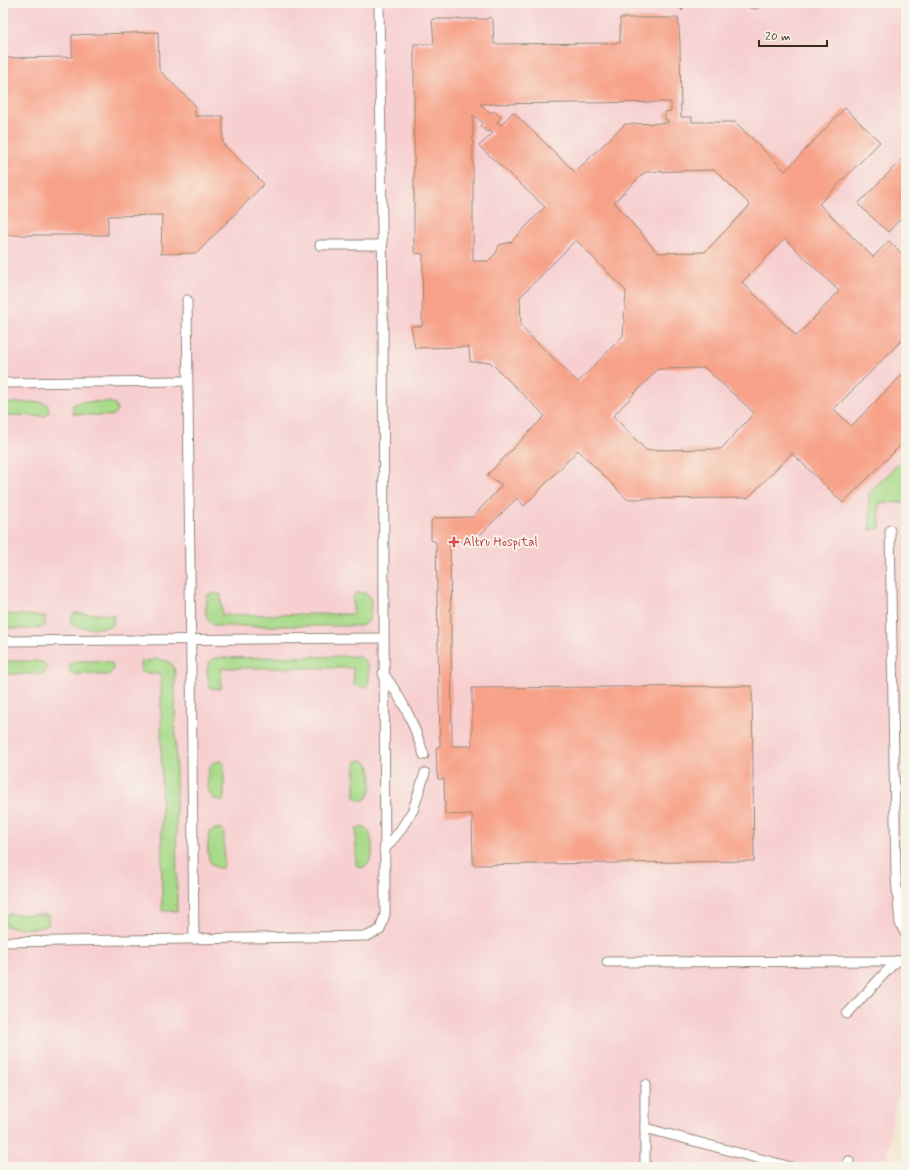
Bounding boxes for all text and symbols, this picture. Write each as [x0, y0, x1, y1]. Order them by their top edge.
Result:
scale bar [759, 22, 827, 48]
text: 20 m [765, 29, 791, 45]
place label: Altru Hospital [463, 534, 538, 551]
marker: Altru Hospital [448, 536, 460, 548]

